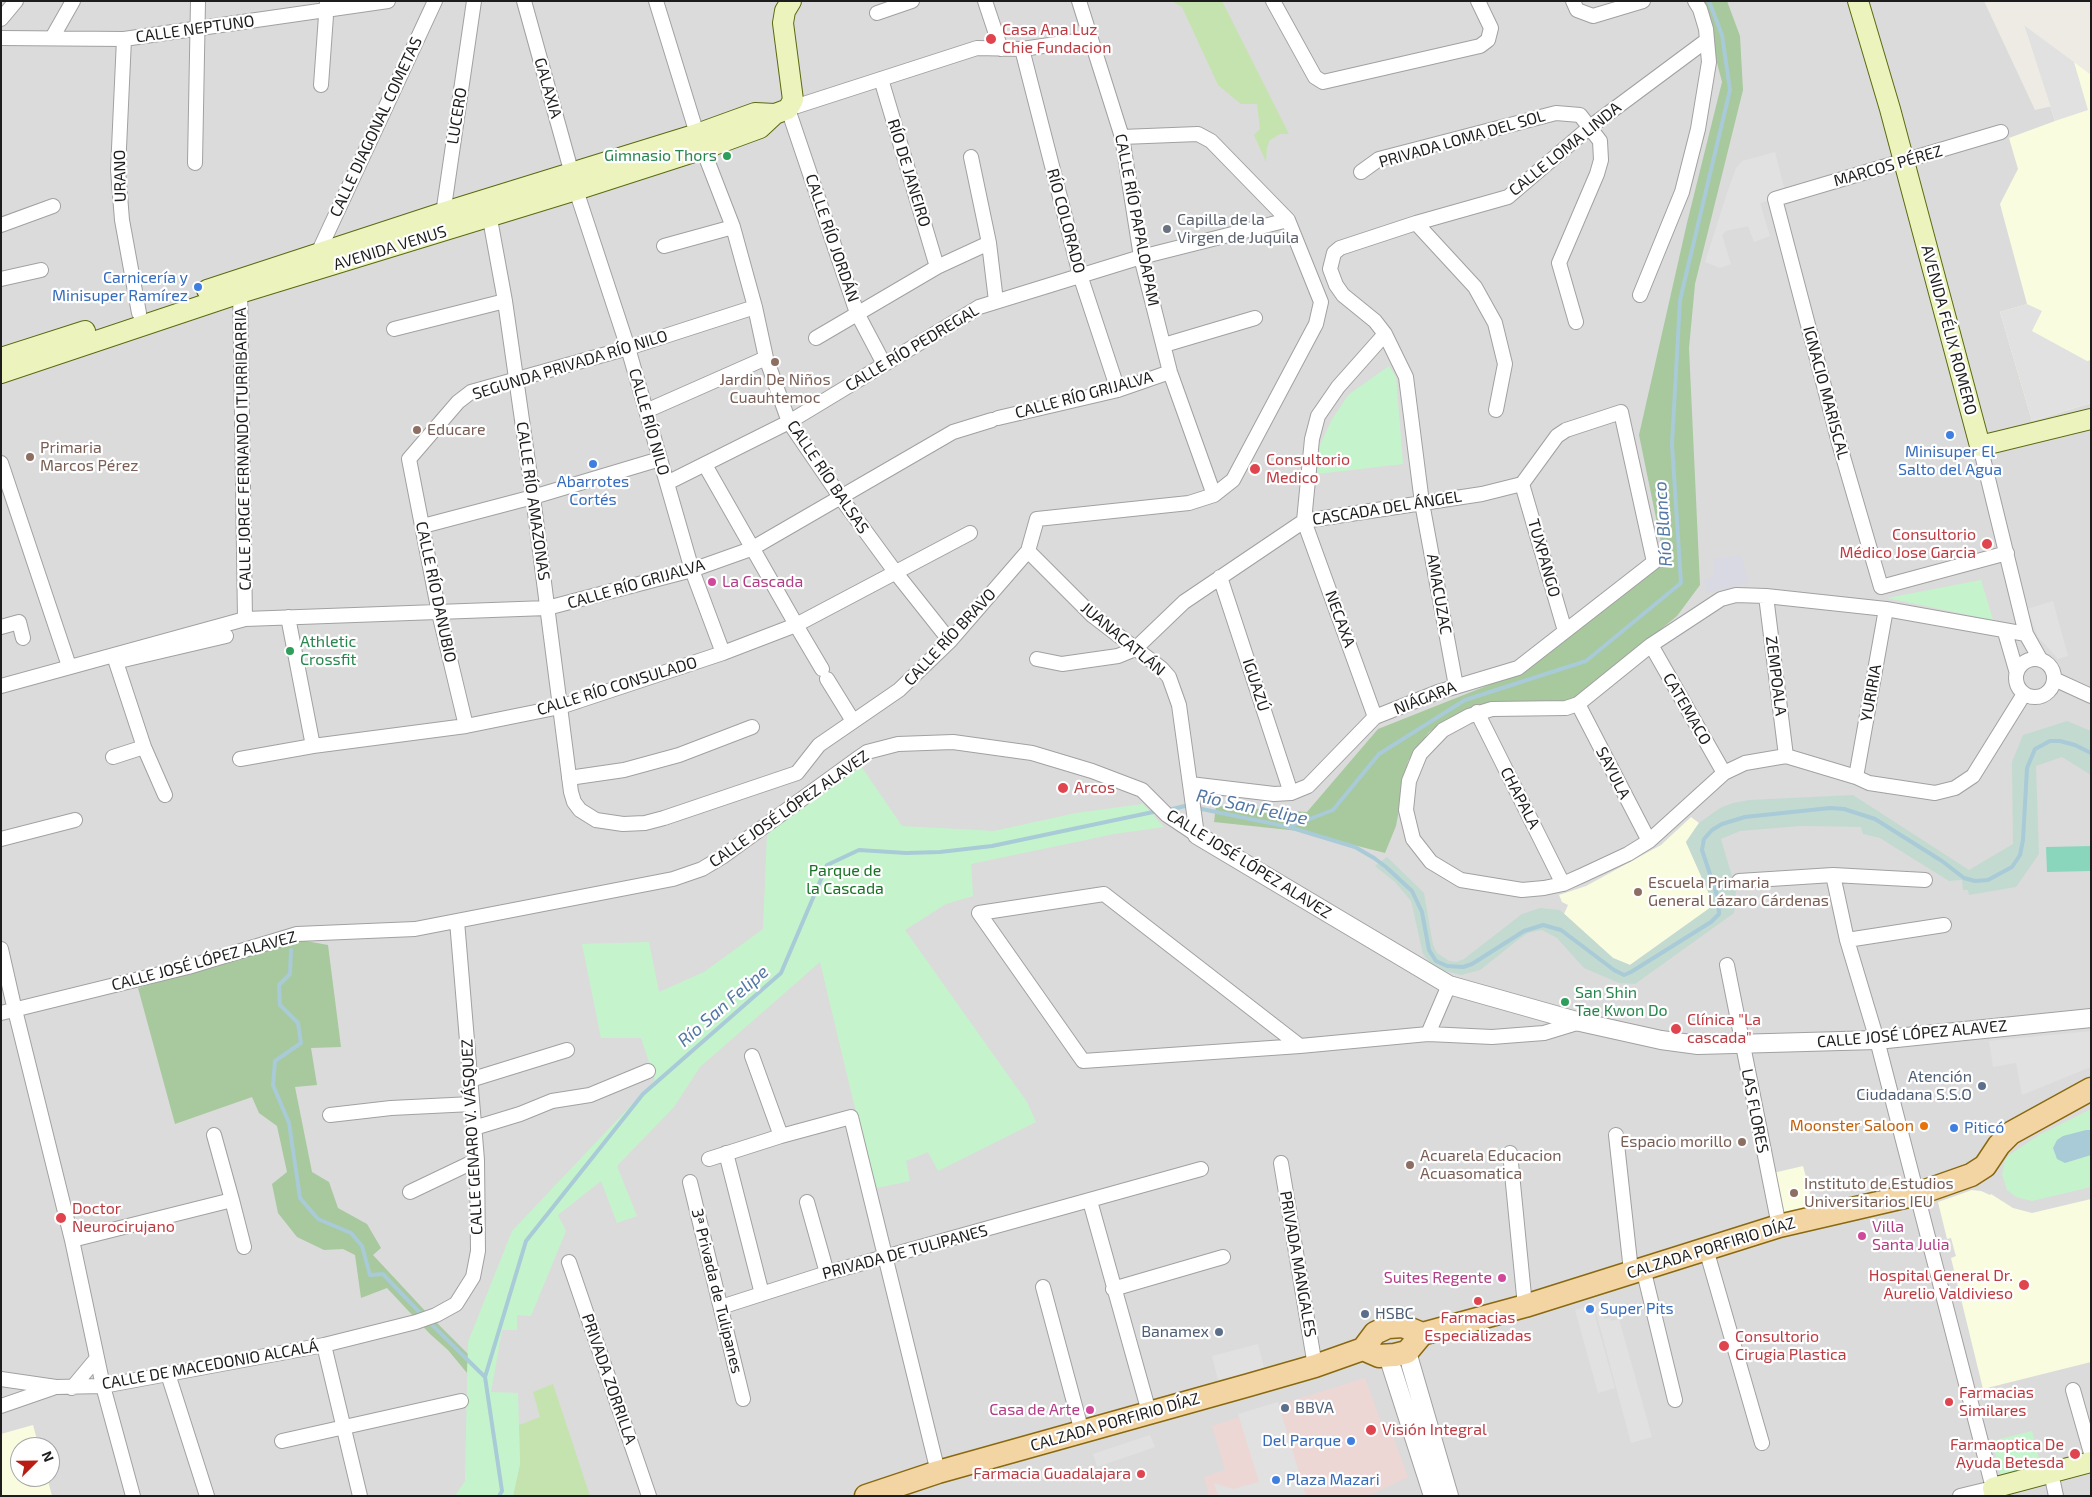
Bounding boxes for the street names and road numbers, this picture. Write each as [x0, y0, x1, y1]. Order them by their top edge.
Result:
street label: CALLE NEPTUNO [134, 11, 256, 47]
street label: CALLE DIAGONAL COMETAS [326, 34, 426, 220]
street label: GALAXIA [530, 56, 566, 120]
street label: LUCERO [443, 86, 471, 146]
street label: CALLE LOMA LINDA [1505, 98, 1625, 200]
street label: PRIVADA LOMA DEL SOL [1377, 106, 1547, 172]
street label: RÍO DE JANEIRO [883, 117, 935, 229]
street label: CALLE RÍO PAPALOAPAM [1111, 132, 1163, 308]
street label: MARCOS PÉREZ [1831, 141, 1945, 191]
street label: URANO [110, 150, 130, 202]
street label: RÍO COLORADO [1043, 166, 1089, 276]
street label: CALLE RÍO JORDÁN [801, 171, 863, 305]
street label: AVENIDA VENUS [331, 222, 449, 274]
street label: AVENIDA FÉLIX ROMERO [1917, 243, 1981, 417]
street label: CALLE RÍO PEDREGAL [842, 301, 982, 395]
street label: CALLE JORGE FERNANDO ITURRIBARRIA [231, 307, 255, 591]
street label: IGNACIO MARISCAL [1799, 324, 1853, 462]
street label: SEGUNDA PRIVADA RÍO NILO [470, 326, 670, 404]
street label: CALLE RÍO NILO [625, 366, 673, 478]
street label: CALLE RÍO GRIJALVA [1013, 367, 1155, 423]
street label: CALLE RÍO BALSAS [783, 417, 873, 537]
street label: CALLE RÍO AMAZONAS [512, 420, 554, 582]
street label: CASCADA DEL ÁNGEL [1311, 487, 1463, 529]
street label: TUXPANGO [1524, 517, 1564, 599]
street label: CALLE RÍO DANUBIO [412, 520, 460, 664]
street label: AMACUZAC [1422, 552, 1456, 636]
street label: CALLE RÍO GRIJALVA [565, 555, 707, 613]
street label: CALLE RÍO BRAVO [900, 584, 1000, 690]
street label: NECAXA [1321, 588, 1359, 650]
street label: JUANACATLÁN [1077, 598, 1169, 680]
street label: ZEMPOALA [1762, 635, 1790, 717]
street label: CALLE RÍO CONSULADO [535, 652, 699, 720]
street label: IGUAZÚ [1238, 656, 1274, 714]
street label: YURIRIA [1857, 663, 1885, 723]
street label: CATEMACO [1659, 670, 1715, 748]
street label: NIÁGARA [1391, 677, 1459, 719]
street label: SAYULA [1592, 744, 1634, 802]
street label: CALLE JOSÉ LÓPEZ ALAVEZ [705, 746, 873, 872]
street label: CHAPALA [1496, 764, 1544, 832]
street label: CALLE JOSÉ LÓPEZ ALAVEZ [1163, 805, 1335, 923]
street label: CALLE JOSÉ LÓPEZ ALAVEZ [109, 927, 299, 995]
street label: CALLE JOSÉ LÓPEZ ALAVEZ [1816, 1016, 2008, 1052]
street label: CALLE GENARO V. VÁSQUEZ [457, 1039, 487, 1235]
street label: LAS FLORES [1737, 1067, 1773, 1155]
street label: PRIVADA MANGALES [1276, 1189, 1320, 1339]
street label: 3ª Privada de Tulipanes [687, 1207, 747, 1375]
street label: CALZADA PORFIRIO DÍAZ [1624, 1213, 1798, 1283]
street label: PRIVADA DE TULIPANES [820, 1221, 990, 1283]
street label: PRIVADA ZORRILLA [578, 1311, 640, 1447]
street label: CALLE DE MACEDONIO ALCALÁ [100, 1336, 320, 1394]
street label: CALZADA PORFIRIO DÍAZ [1028, 1389, 1202, 1455]

